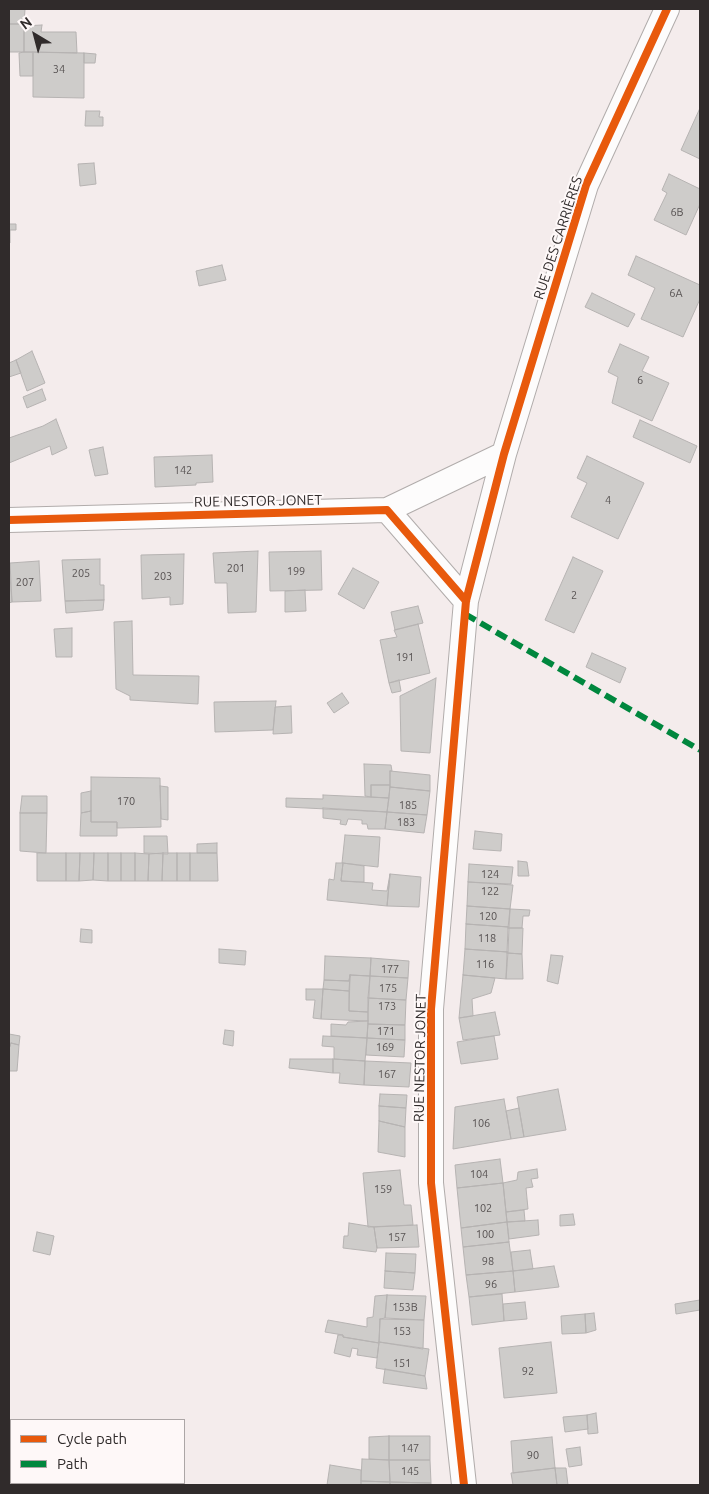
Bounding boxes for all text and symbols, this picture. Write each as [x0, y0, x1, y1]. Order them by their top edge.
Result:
north arrow [10, 10, 60, 60]
text: N [17, 13, 35, 33]
house number: 34 [53, 62, 65, 76]
street label: RUE DES CARRIÈRES [530, 174, 586, 302]
house number: 6B [670, 205, 684, 219]
house number: 6A [669, 286, 683, 300]
house number: 6 [637, 373, 643, 387]
house number: 142 [174, 463, 192, 477]
street label: RUE NESTOR JONET [194, 491, 322, 511]
house number: 4 [605, 493, 611, 507]
house number: 201 [227, 561, 245, 575]
house number: 199 [287, 564, 305, 578]
house number: 205 [72, 566, 90, 580]
house number: 203 [154, 569, 172, 583]
house number: 207 [16, 575, 34, 589]
house number: 2 [571, 588, 577, 602]
house number: 191 [396, 650, 414, 664]
house number: 170 [117, 794, 135, 808]
house number: 185 [399, 798, 417, 812]
house number: 183 [397, 815, 415, 829]
house number: 124 [481, 867, 499, 881]
house number: 122 [481, 884, 499, 898]
house number: 120 [479, 909, 497, 923]
house number: 118 [478, 931, 496, 945]
house number: 116 [476, 957, 494, 971]
house number: 177 [381, 962, 399, 976]
house number: 175 [379, 981, 397, 995]
street label: RUE NESTOR JONET [410, 994, 430, 1122]
house number: 173 [378, 999, 396, 1013]
house number: 171 [377, 1024, 395, 1038]
house number: 169 [376, 1040, 394, 1054]
house number: 167 [378, 1067, 396, 1081]
house number: 106 [472, 1116, 490, 1130]
house number: 104 [470, 1167, 488, 1181]
house number: 159 [374, 1182, 392, 1196]
house number: 102 [474, 1201, 492, 1215]
house number: 100 [476, 1227, 494, 1241]
house number: 157 [388, 1230, 406, 1244]
house number: 98 [482, 1254, 494, 1268]
house number: 96 [485, 1277, 497, 1291]
house number: 153B [392, 1300, 418, 1314]
house number: 153 [393, 1324, 411, 1338]
house number: 151 [393, 1356, 411, 1370]
house number: 92 [522, 1364, 534, 1378]
legend [10, 1419, 185, 1484]
text: Cycle path [57, 1430, 127, 1447]
house number: 147 [401, 1441, 419, 1455]
house number: 90 [527, 1448, 539, 1462]
text: Path [57, 1455, 88, 1472]
house number: 145 [401, 1464, 419, 1478]

